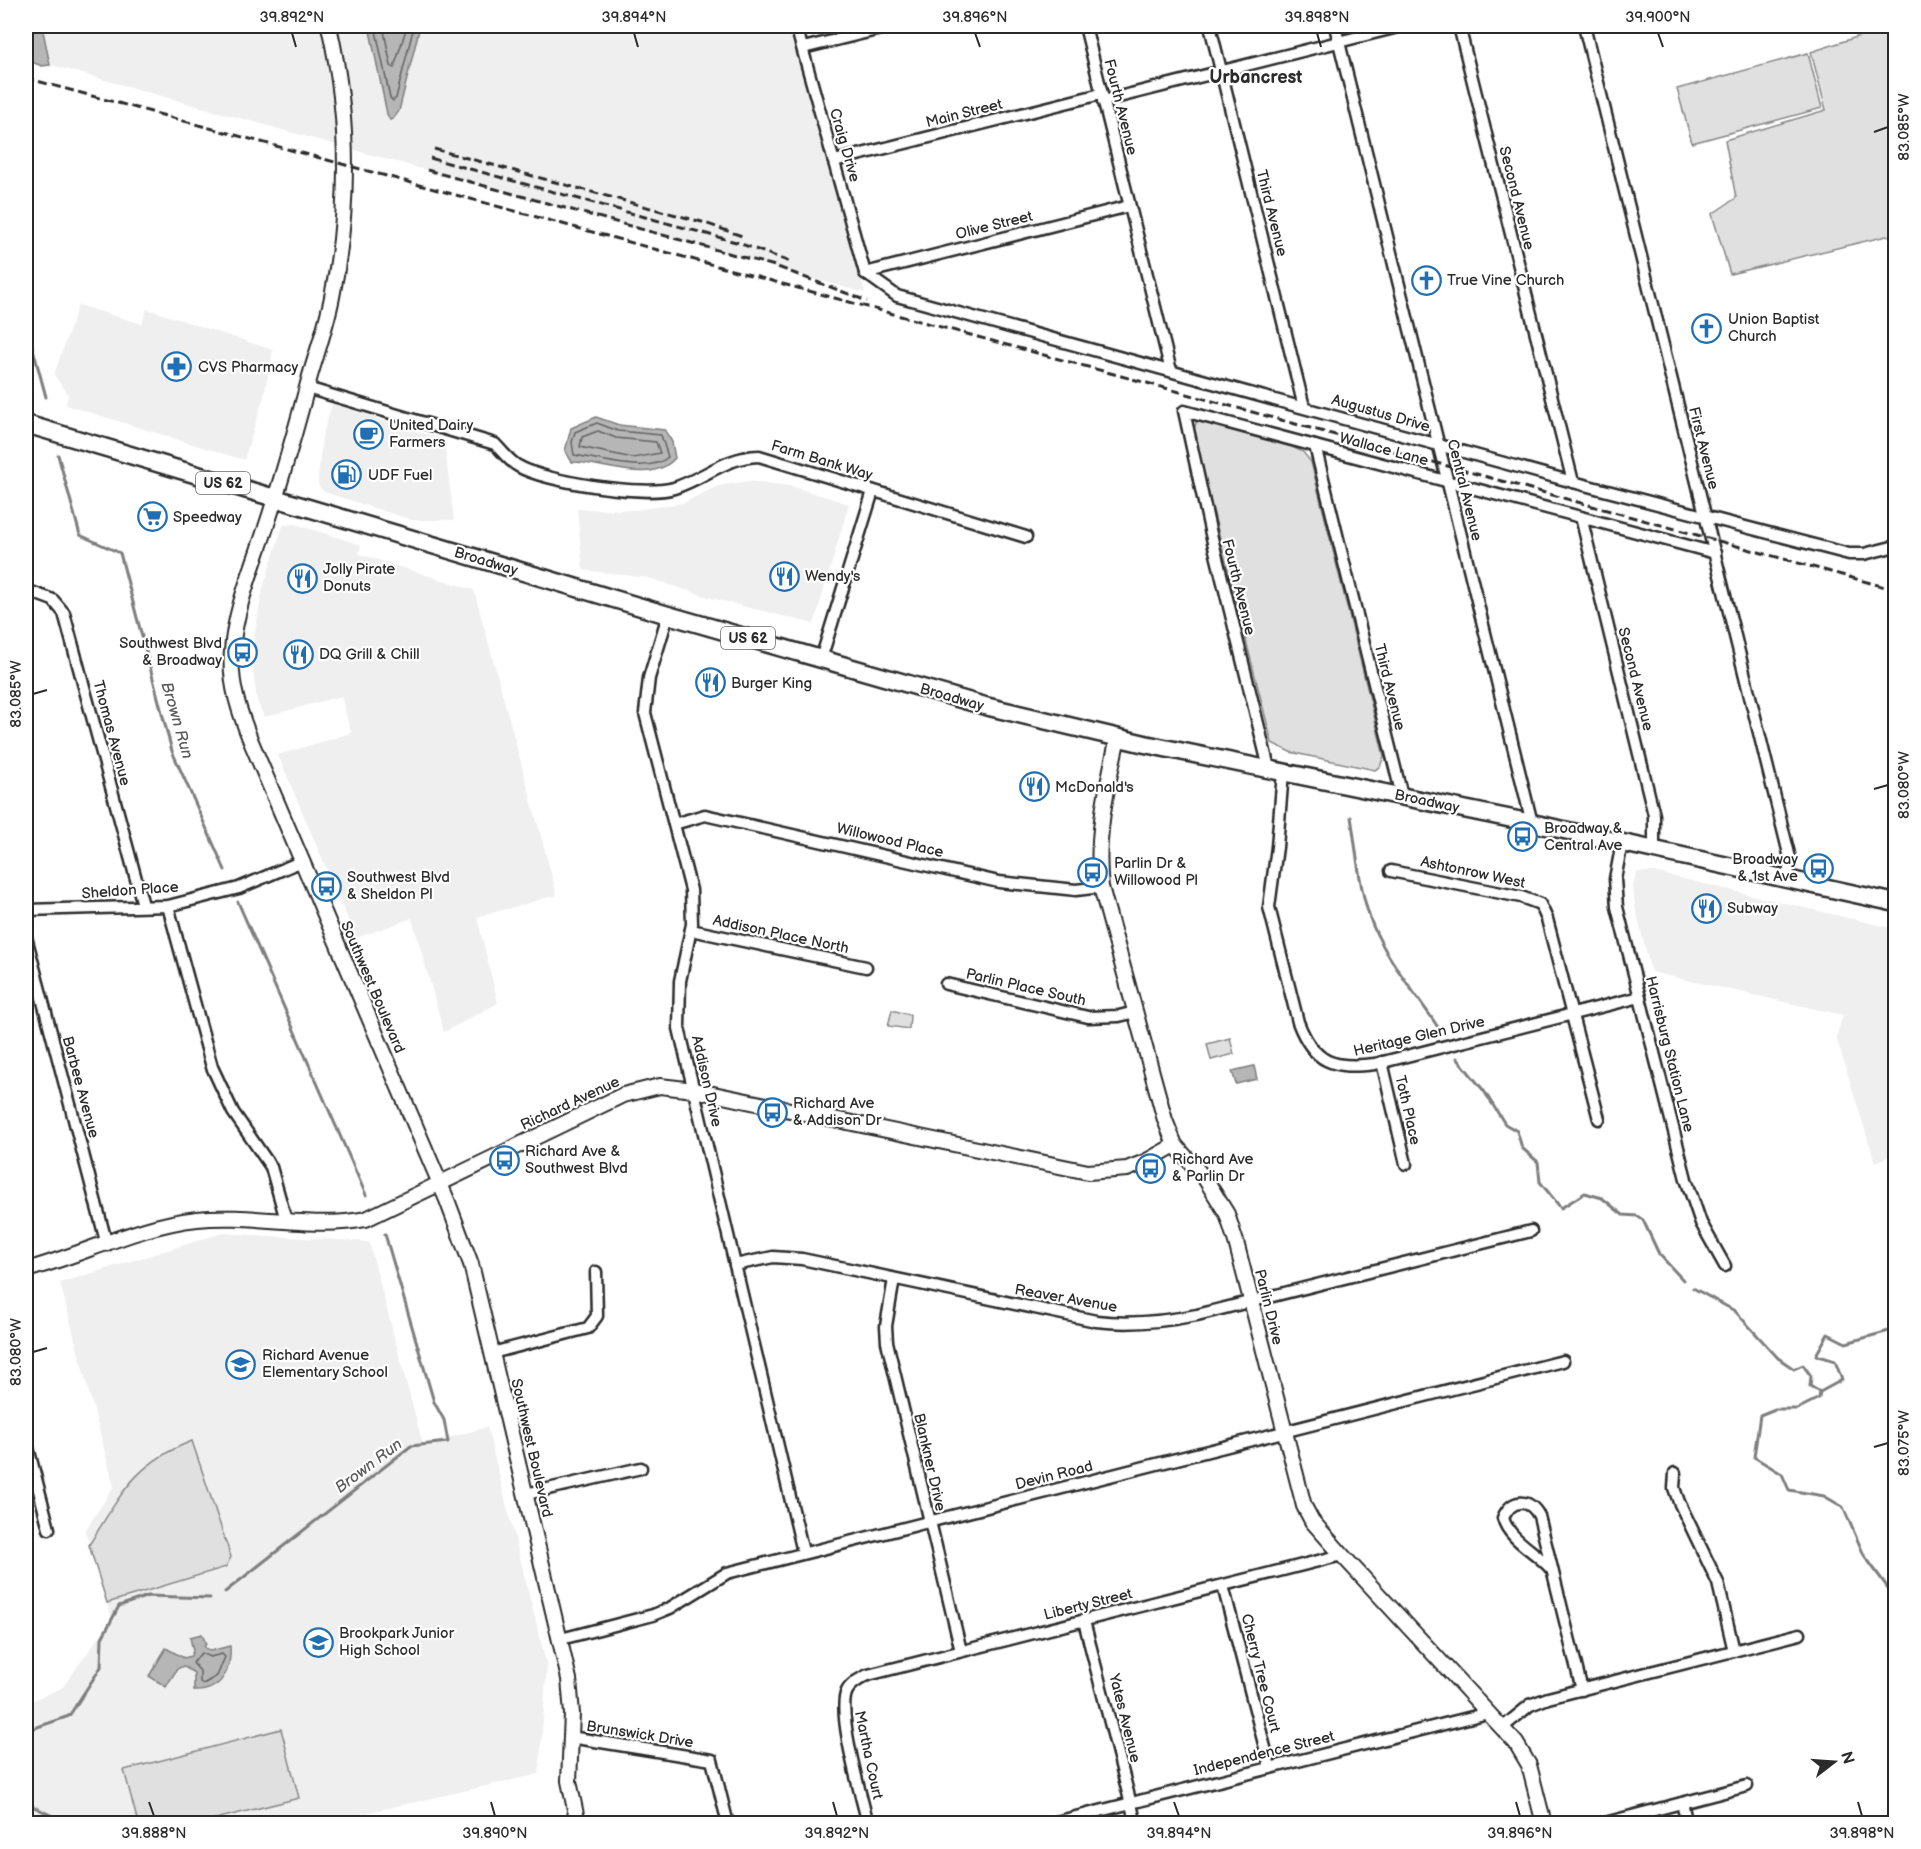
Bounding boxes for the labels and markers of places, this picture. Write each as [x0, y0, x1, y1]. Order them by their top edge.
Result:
church icon: True Vine Church [1410, 264, 1442, 296]
place label: True Vine Church [1447, 271, 1564, 290]
place label: Union Baptist Church [1728, 310, 1820, 346]
church icon: Union Baptist Church [1691, 312, 1723, 344]
pharmacy icon: CVS Pharmacy [161, 351, 193, 383]
place label: CVS Pharmacy [198, 358, 298, 377]
place label: United Dairy Farmers [389, 416, 474, 452]
cafe icon: United Dairy Farmers [352, 418, 384, 450]
fuel station icon: UDF Fuel [331, 459, 363, 491]
place label: UDF Fuel [368, 466, 432, 485]
supermarket icon: Speedway [136, 501, 168, 533]
place label: Speedway [173, 508, 242, 527]
place label: Jolly Pirate Donuts [323, 560, 395, 596]
restaurant icon: Wendy's [768, 560, 800, 592]
restaurant icon: Jolly Pirate Donuts [286, 562, 318, 594]
place label: Wendy's [805, 567, 861, 586]
place label: Southwest Blvd & Broadway [119, 634, 222, 670]
bus stop icon: Southwest Blvd & Broadway [227, 636, 259, 668]
restaurant icon: DQ Grill & Chill [282, 638, 314, 670]
place label: DQ Grill & Chill [319, 645, 420, 664]
restaurant icon: Burger King [694, 667, 726, 699]
place label: Burger King [731, 674, 812, 693]
restaurant icon: McDonald's [1018, 771, 1050, 803]
place label: McDonald's [1055, 778, 1134, 797]
place label: Broadway & Central Ave [1544, 819, 1623, 855]
bus stop icon: Broadway & Central Ave [1507, 821, 1539, 853]
place label: Broadway & 1st Ave [1732, 850, 1798, 886]
bus stop icon: Broadway & 1st Ave [1803, 852, 1835, 884]
place label: Parlin Dr & Willowood Pl [1114, 854, 1198, 890]
bus stop icon: Parlin Dr & Willowood Pl [1077, 856, 1109, 888]
place label: Southwest Blvd & Sheldon Pl [347, 868, 450, 904]
bus stop icon: Southwest Blvd & Sheldon Pl [310, 870, 342, 902]
restaurant icon: Subway [1690, 892, 1722, 924]
place label: Subway [1727, 899, 1778, 918]
place label: Richard Ave & Addison Dr [793, 1094, 882, 1130]
bus stop icon: Richard Ave & Addison Dr [756, 1096, 788, 1128]
place label: Richard Ave & Southwest Blvd [525, 1142, 628, 1178]
bus stop icon: Richard Ave & Southwest Blvd [488, 1144, 520, 1176]
place label: Richard Ave & Parlin Dr [1172, 1150, 1254, 1186]
bus stop icon: Richard Ave & Parlin Dr [1135, 1152, 1167, 1184]
place label: Richard Avenue Elementary School [262, 1346, 388, 1382]
school or university icon: Richard Avenue Elementary School [225, 1348, 257, 1380]
place label: Brookpark Junior High School [339, 1624, 455, 1660]
school or university icon: Brookpark Junior High School [302, 1626, 334, 1658]

